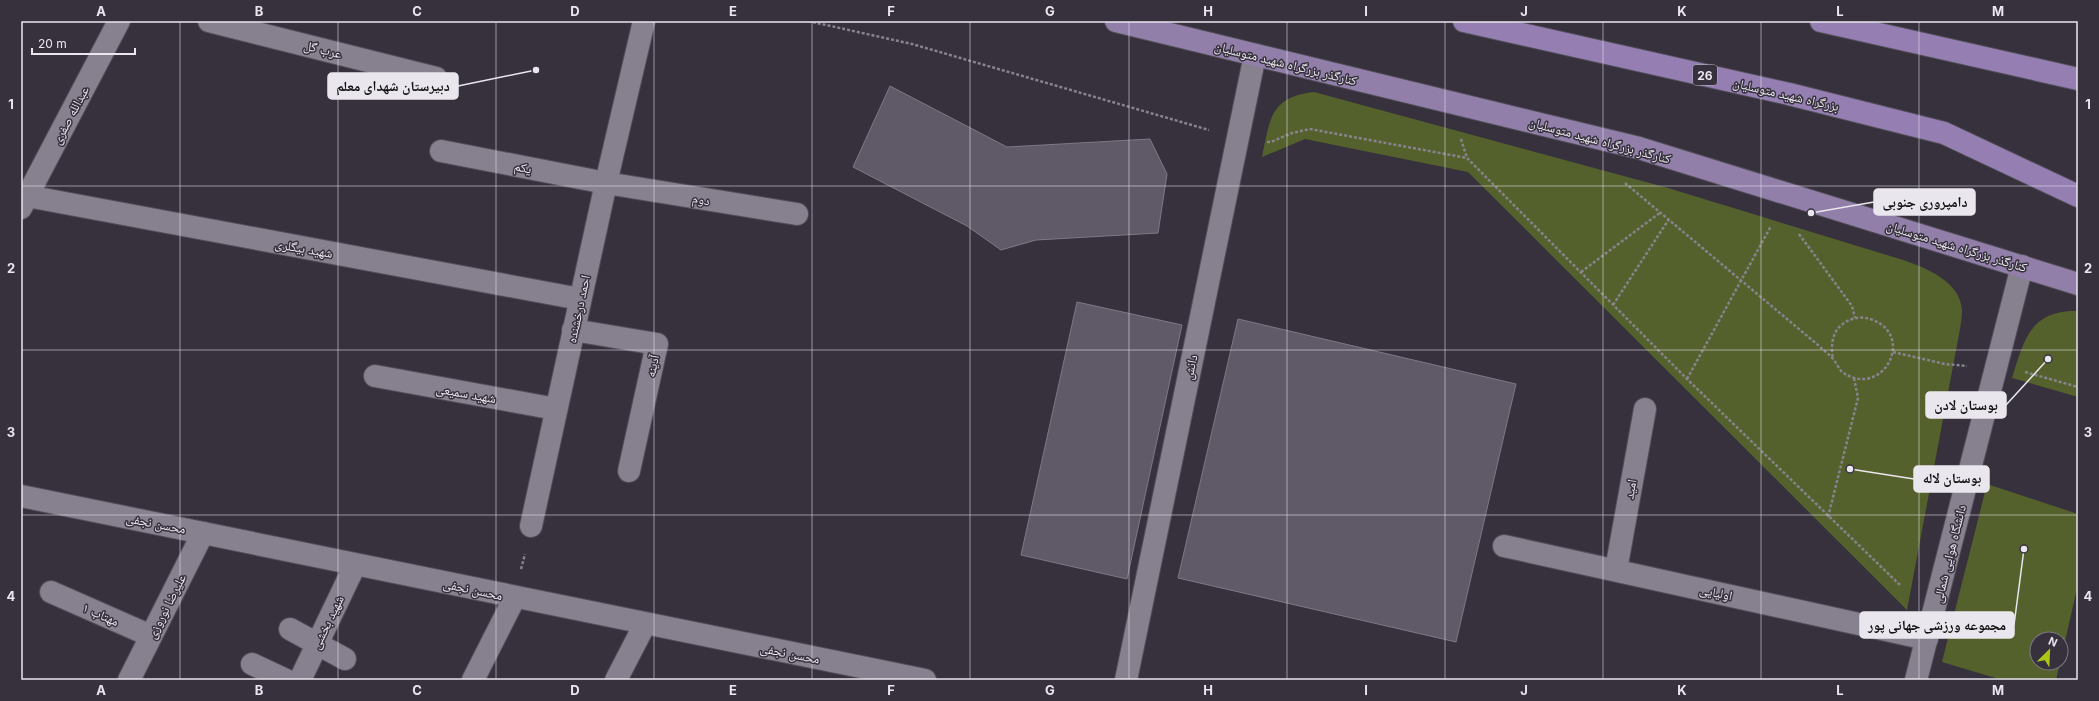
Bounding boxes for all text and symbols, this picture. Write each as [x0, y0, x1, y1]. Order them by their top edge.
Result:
text: A [96, 3, 106, 19]
text: B [255, 3, 264, 19]
text: C [412, 3, 422, 19]
text: D [570, 3, 580, 19]
text: E [729, 3, 737, 19]
text: F [887, 3, 895, 19]
text: G [1045, 3, 1055, 19]
text: H [1203, 3, 1213, 19]
text: I [1364, 3, 1368, 19]
text: J [1520, 3, 1528, 19]
text: K [1677, 3, 1687, 19]
text: L [1836, 3, 1844, 19]
text: M [1992, 3, 2004, 19]
scale bar [32, 30, 135, 56]
text: 20 m [38, 36, 67, 51]
street label: عرب گل [302, 37, 344, 63]
street label: کنارگذر بزرگراه شهید متوسلیان [1213, 38, 1359, 90]
road number: 26 [1693, 65, 1717, 85]
callout: دبیرستان شهدای معلم [328, 73, 458, 99]
street label: بزرگراه شهید متوسلیان [1731, 74, 1841, 115]
text: دبیرستان شهدای معلم [336, 77, 450, 96]
street label: عبدالله صفری [48, 83, 93, 147]
text: 1 [8, 96, 14, 112]
text: 1 [2085, 96, 2091, 112]
street label: کنارگذر بزرگراه شهید متوسلیان [1527, 113, 1673, 168]
street label: یکم [513, 157, 533, 177]
callout: دامپروری جنوبی [1874, 189, 1975, 215]
street label: دوم [691, 190, 711, 209]
text: دامپروری جنوبی [1882, 193, 1968, 211]
street label: کنارگذر بزرگراه شهید متوسلیان [1884, 217, 2030, 276]
street label: شهید بیگلری [274, 235, 334, 262]
text: 2 [7, 260, 15, 276]
text: 2 [2084, 260, 2092, 276]
street label: احمد درخشنده [563, 274, 594, 345]
street label: آدینه [642, 353, 663, 379]
street label: دانش [1180, 353, 1201, 381]
street label: شهید سمیعی [434, 380, 497, 407]
callout: بوستان لادن [1926, 392, 2006, 418]
text: بوستان لادن [1934, 396, 1998, 414]
text: 3 [7, 424, 15, 440]
text: 3 [2084, 424, 2092, 440]
callout: بوستان لاله [1914, 466, 1989, 492]
text: بوستان لاله [1923, 469, 1981, 487]
street label: امید [1620, 478, 1640, 500]
street label: دانشگاه هوایی شمالی [1929, 503, 1970, 605]
street label: محسن نجفی [125, 509, 187, 538]
street label: علیرضا نوروزی [143, 571, 190, 642]
street label: محسن نجفی [441, 575, 504, 604]
street label: اولیایی [1698, 581, 1734, 604]
text: 4 [7, 588, 16, 604]
text: 4 [2084, 588, 2093, 604]
street label: شهید بخشی [307, 593, 348, 652]
street label: مهتاب ۱ [80, 599, 122, 630]
callout: مجموعه ورزشی جهانی پور [1860, 612, 2014, 638]
text: مجموعه ورزشی جهانی پور [1867, 616, 2006, 634]
north arrow [2029, 631, 2069, 671]
text: N [2046, 634, 2060, 650]
street label: محسن نجفی [759, 639, 821, 668]
text: A [96, 682, 106, 698]
text: B [255, 682, 264, 698]
text: C [412, 682, 422, 698]
text: D [570, 682, 580, 698]
text: E [729, 682, 737, 698]
text: F [887, 682, 895, 698]
text: G [1045, 682, 1055, 698]
text: H [1203, 682, 1213, 698]
text: I [1364, 682, 1368, 698]
text: J [1520, 682, 1528, 698]
text: K [1677, 682, 1687, 698]
text: L [1836, 682, 1844, 698]
text: M [1992, 682, 2004, 698]

